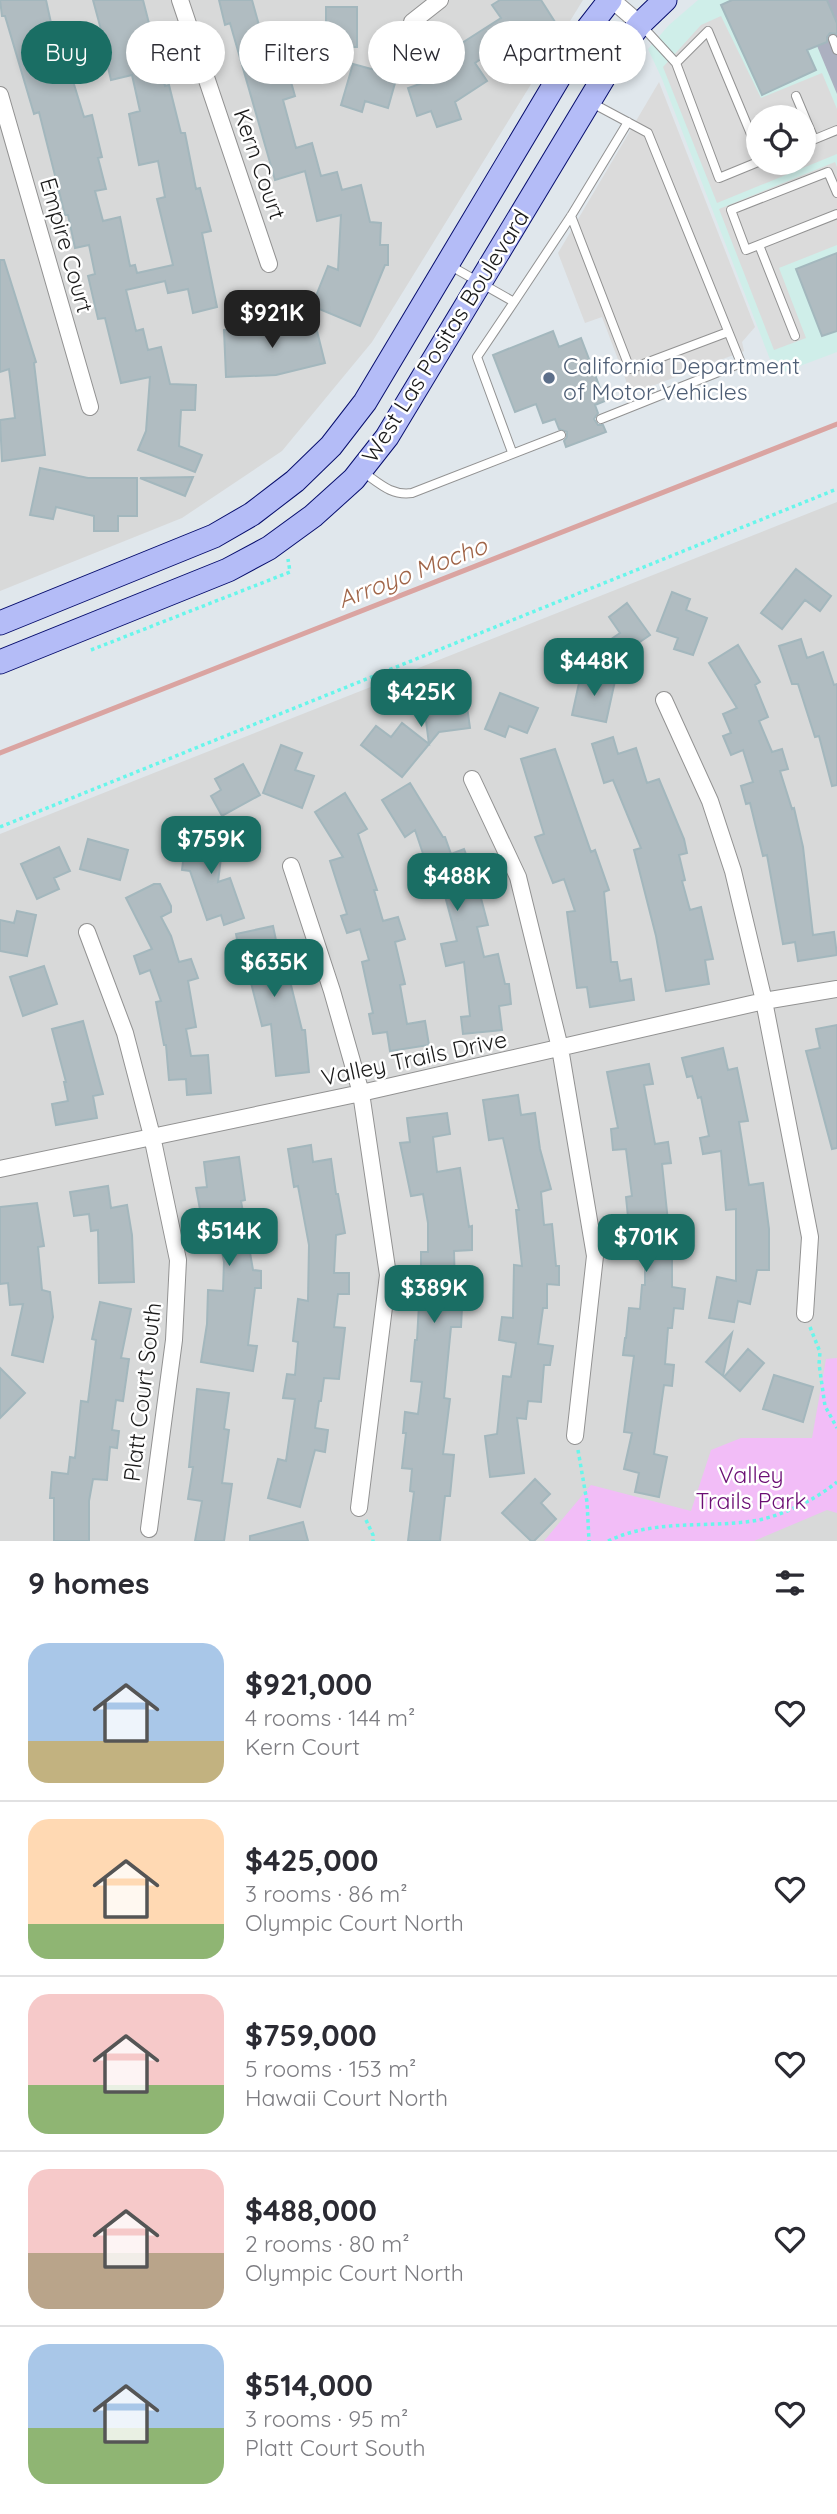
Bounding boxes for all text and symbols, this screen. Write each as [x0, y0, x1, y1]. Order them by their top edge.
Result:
chip: Buy [21, 21, 112, 84]
chip: Rent [126, 21, 225, 84]
chip: Filters [239, 21, 354, 84]
chip: New [368, 21, 465, 84]
chip: Apartment [479, 21, 646, 84]
street label: Kern Court [228, 105, 293, 223]
map controls [746, 105, 816, 175]
button: locate [746, 105, 816, 175]
street label: Empire Court [34, 174, 100, 316]
street label: West Las Positas Boulevard [355, 204, 535, 468]
pin: $921K [223, 290, 321, 350]
text: $921K [240, 298, 304, 327]
place label: California Department of Motor Vehicles [563, 351, 800, 406]
marker: California Department of Motor Vehicles [541, 370, 557, 386]
water label: Arroyo Mocho [333, 529, 492, 614]
pin: $448K [545, 638, 643, 698]
text: $448K [560, 646, 628, 675]
pin: $425K [372, 670, 470, 729]
text: $425K [387, 677, 455, 706]
pin: $759K [162, 816, 260, 876]
text: $759K [177, 824, 245, 853]
pin: $488K [408, 853, 506, 913]
text: $488K [423, 861, 491, 890]
pin: $635K [225, 940, 323, 999]
text: $635K [240, 947, 308, 976]
street label: Valley Trails Drive [318, 1024, 510, 1092]
pin: $514K [180, 1208, 278, 1268]
pin: $701K [597, 1214, 695, 1274]
text: $514K [197, 1216, 261, 1245]
text: $701K [614, 1222, 678, 1251]
pin: $389K [385, 1266, 483, 1325]
text: $389K [401, 1273, 467, 1302]
street label: Platt Court South [117, 1301, 167, 1483]
park label: Valley Trails Park [696, 1460, 807, 1515]
text: 9 homes [28, 1564, 150, 1602]
icon: filters [771, 1564, 809, 1602]
text: $921,000 [245, 1665, 372, 1703]
icon: home [84, 1671, 168, 1755]
icon: heart [771, 1694, 809, 1732]
text: 4 rooms · 144 m² [245, 1703, 415, 1732]
text: Kern Court [245, 1732, 360, 1761]
text: $425,000 [245, 1841, 378, 1879]
icon: home [84, 1847, 168, 1931]
icon: heart [771, 1870, 809, 1908]
text: 3 rooms · 86 m² [245, 1879, 408, 1908]
text: Olympic Court North [245, 1908, 464, 1937]
text: $759,000 [245, 2016, 377, 2054]
icon: home [84, 2022, 168, 2106]
icon: heart [771, 2045, 809, 2083]
text: 5 rooms · 153 m² [245, 2054, 416, 2083]
text: Hawaii Court North [245, 2083, 448, 2112]
text: $488,000 [245, 2191, 377, 2229]
icon: home [84, 2197, 168, 2281]
icon: heart [771, 2220, 809, 2258]
text: 2 rooms · 80 m² [245, 2229, 410, 2258]
text: Olympic Court North [245, 2258, 464, 2287]
text: $514,000 [245, 2366, 373, 2404]
icon: home [84, 2372, 168, 2456]
icon: heart [771, 2395, 809, 2433]
text: 3 rooms · 95 m² [245, 2404, 408, 2433]
text: Platt Court South [245, 2433, 426, 2462]

